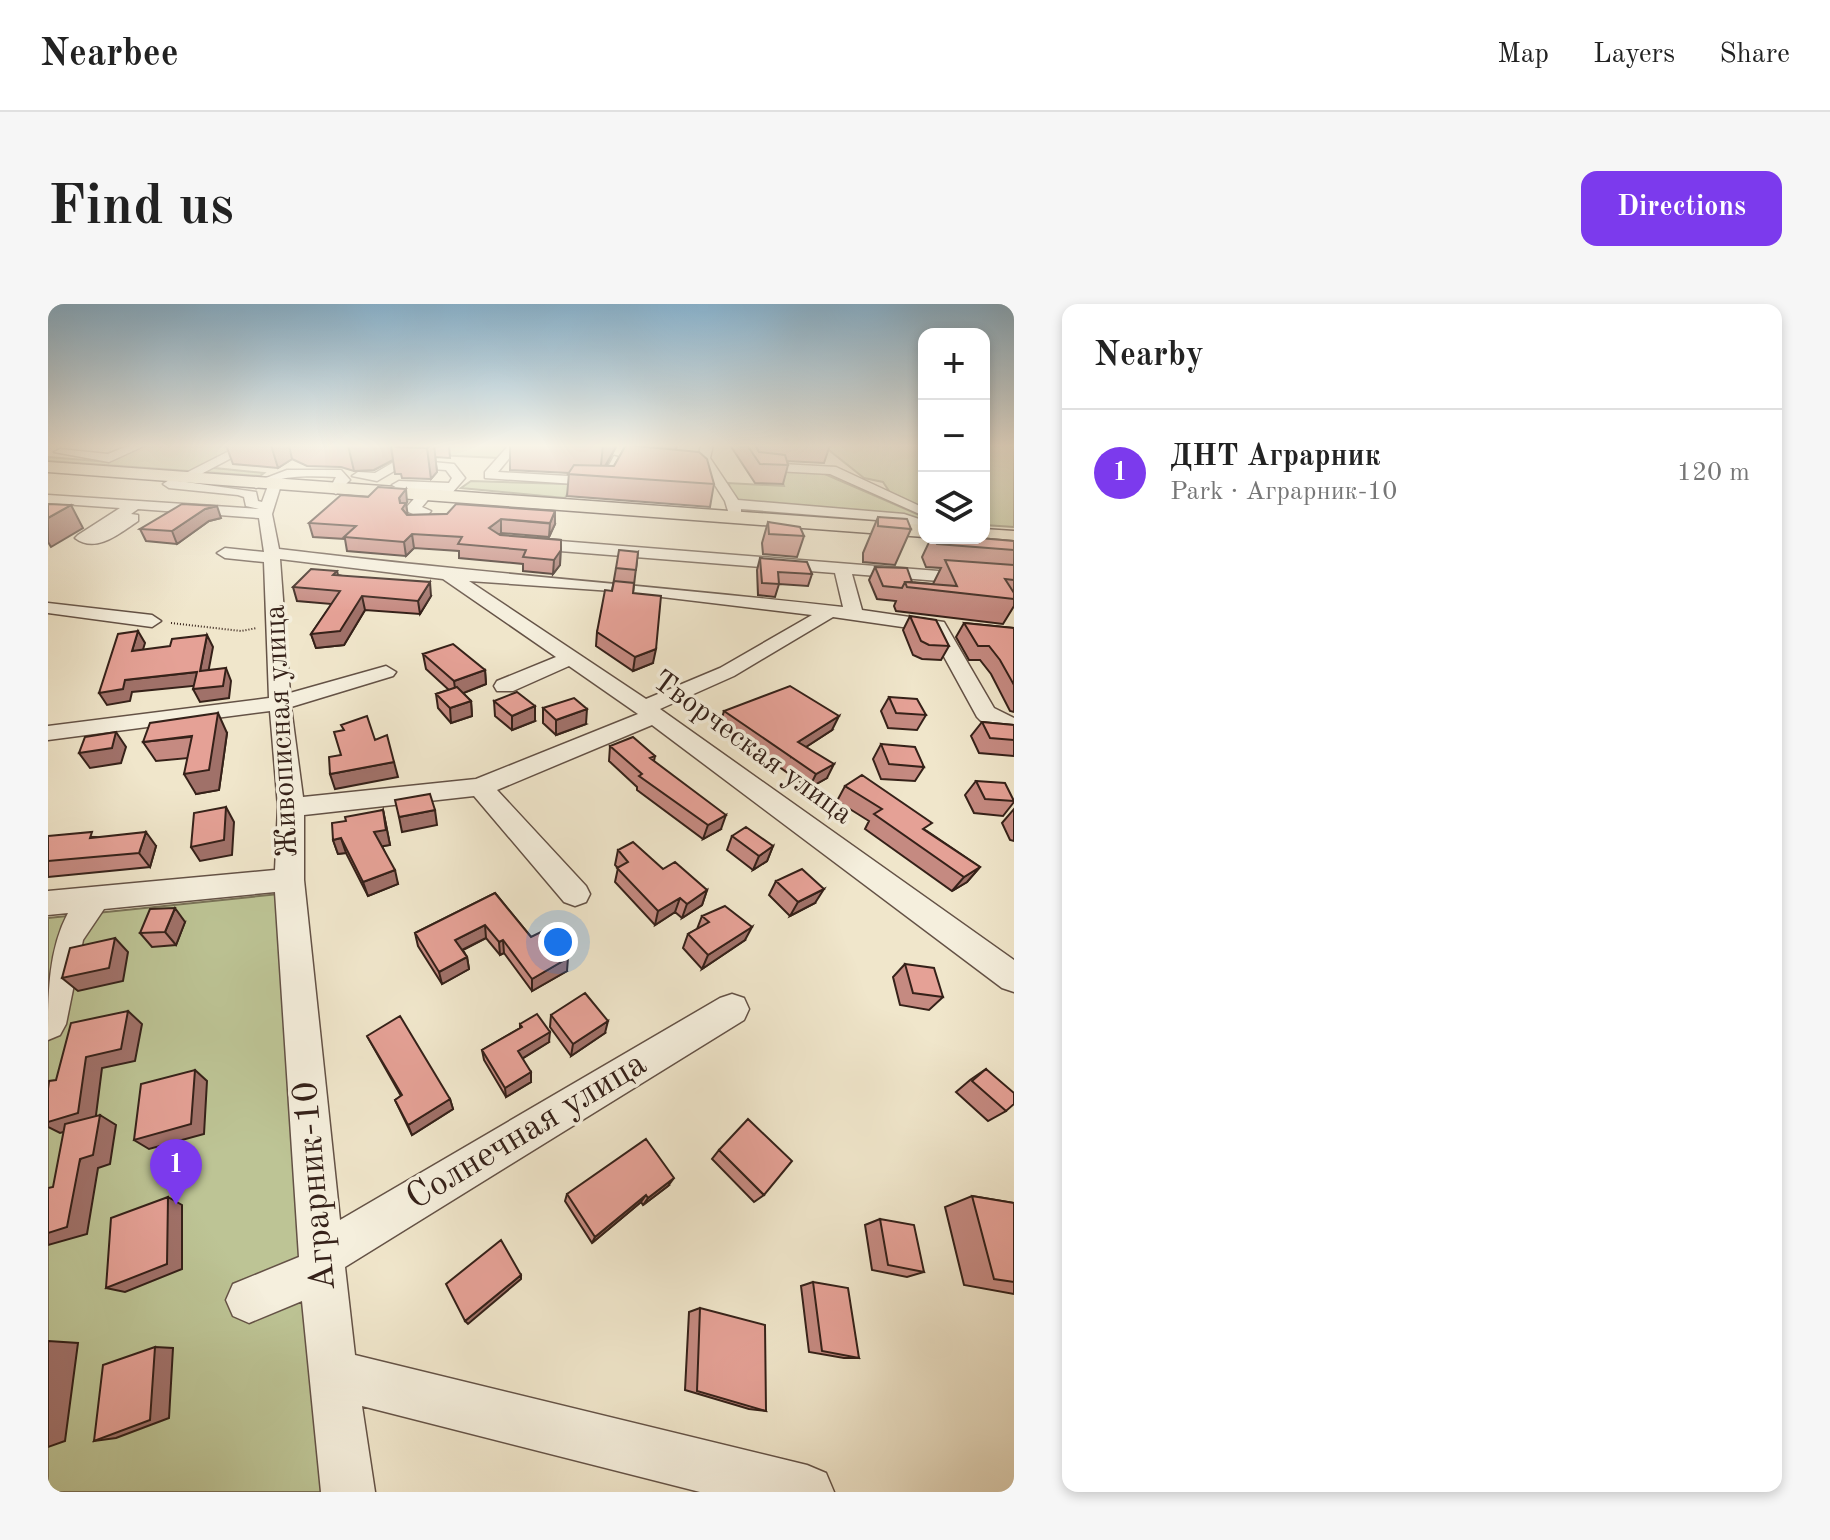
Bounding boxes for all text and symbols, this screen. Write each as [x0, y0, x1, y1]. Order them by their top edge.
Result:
text: Nearbee [40, 36, 179, 74]
text: Map [1497, 41, 1549, 69]
text: Layers [1593, 41, 1675, 69]
text: Share [1719, 41, 1790, 69]
button: Directions [1581, 171, 1782, 246]
text: Find us [48, 180, 234, 236]
map controls [918, 328, 990, 544]
button: + [918, 328, 990, 400]
text: Nearby [1094, 339, 1204, 373]
button: − [918, 400, 990, 472]
text: ДНТ Аграрник [1170, 442, 1380, 472]
text: 1 [1112, 460, 1128, 486]
text: 120 m [1677, 460, 1750, 486]
button: layers [918, 472, 990, 544]
text: Park · Аграрник-10 [1170, 479, 1397, 505]
street label: Живописная улица [260, 604, 304, 858]
street label: Творческая улица [647, 666, 858, 830]
your location [538, 922, 578, 962]
street label: Солнечная улица [401, 1046, 653, 1218]
street label: Аграрник-10 [289, 1080, 343, 1292]
pin: 1 [150, 1139, 202, 1205]

